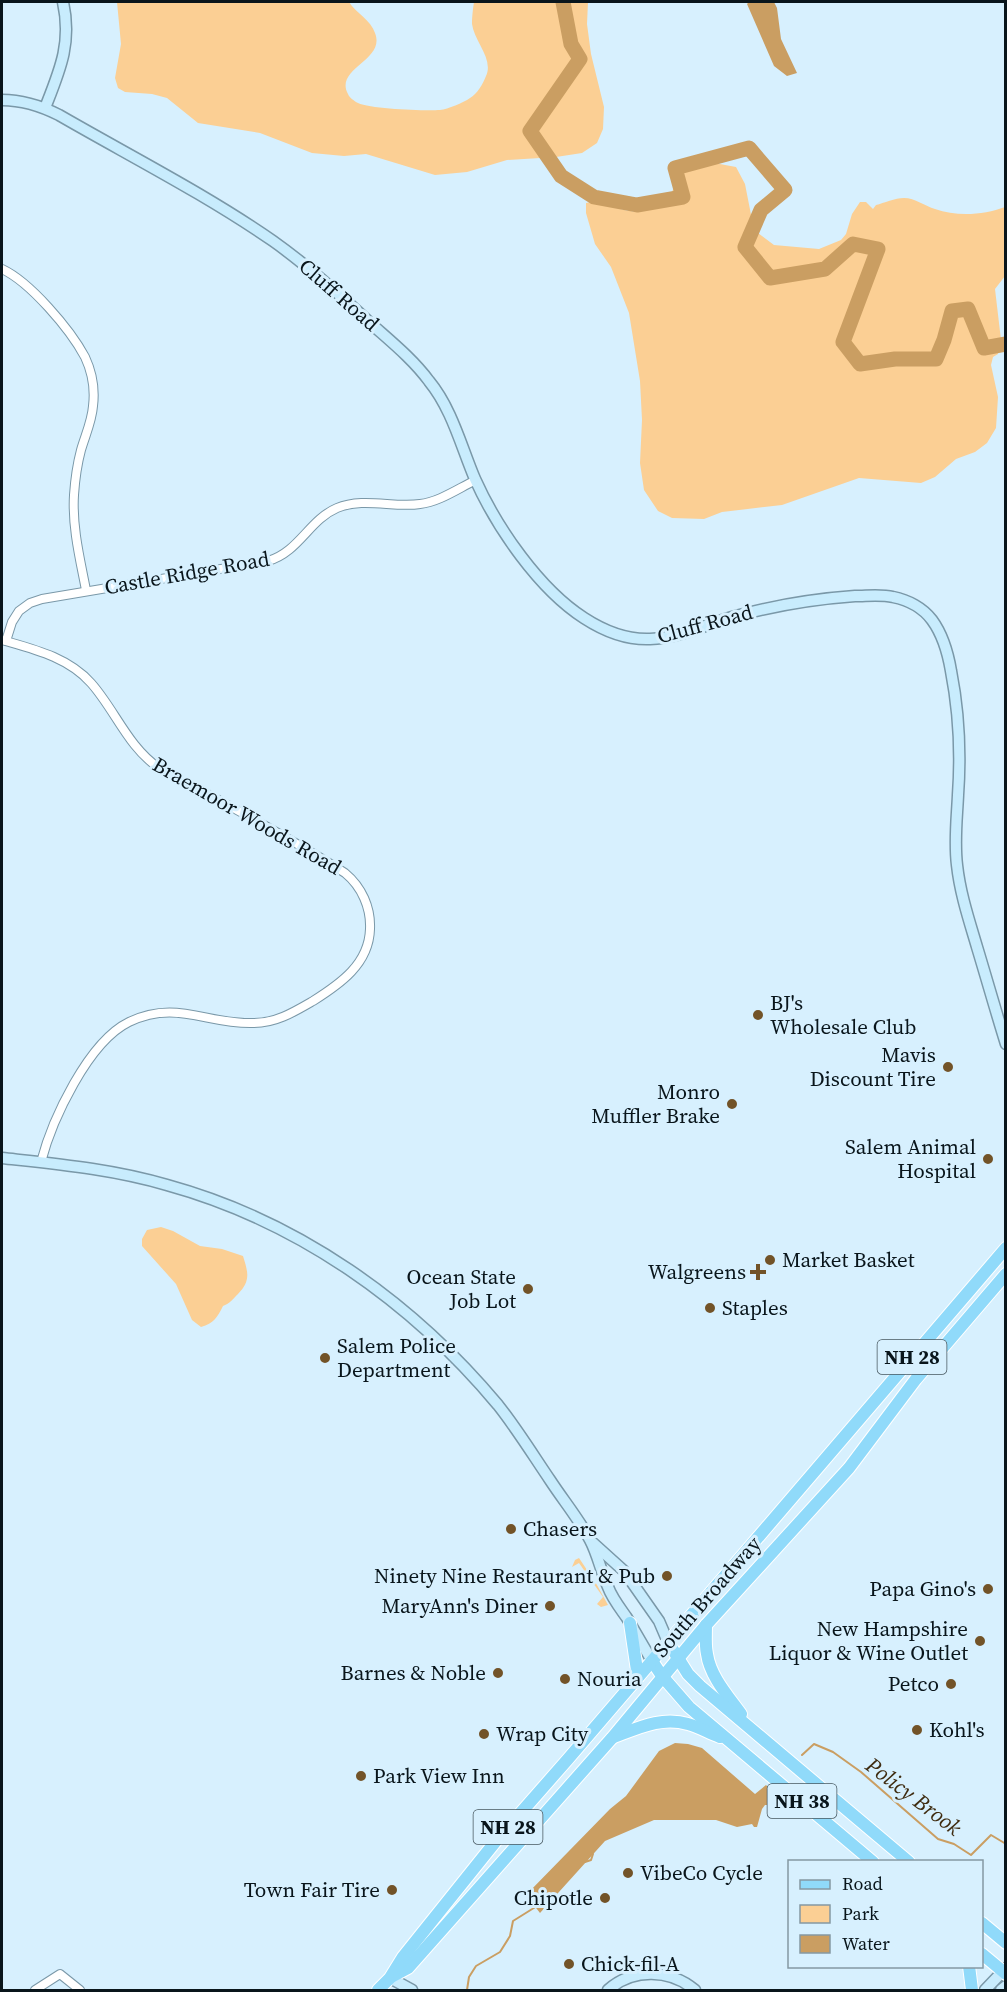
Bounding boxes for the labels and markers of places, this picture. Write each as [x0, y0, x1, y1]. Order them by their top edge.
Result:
place label: BJ's Wholesale Club [770, 988, 916, 1041]
marker: BJ's Wholesale Club [751, 1008, 765, 1022]
place label: Mavis Discount Tire [810, 1040, 936, 1093]
marker: Mavis Discount Tire [941, 1060, 955, 1074]
place label: Monro Muffler Brake [591, 1077, 720, 1130]
marker: Monro Muffler Brake [725, 1097, 739, 1111]
place label: Salem Animal Hospital [845, 1132, 976, 1185]
marker: Salem Animal Hospital [981, 1152, 995, 1166]
place label: Market Basket [782, 1245, 915, 1274]
marker: Market Basket [763, 1253, 777, 1267]
place label: Walgreens [648, 1257, 746, 1286]
place label: Ocean State Job Lot [407, 1262, 516, 1315]
marker: Walgreens [751, 1265, 765, 1279]
marker: Ocean State Job Lot [521, 1282, 535, 1296]
place label: Staples [722, 1293, 788, 1322]
marker: Staples [703, 1301, 717, 1315]
place label: Salem Police Department [337, 1331, 456, 1384]
marker: Salem Police Department [318, 1351, 332, 1365]
place label: Chasers [523, 1514, 597, 1543]
marker: Chasers [504, 1522, 518, 1536]
place label: Ninety Nine Restaurant & Pub [374, 1561, 655, 1590]
marker: Ninety Nine Restaurant & Pub [660, 1569, 674, 1583]
place label: Papa Gino's [869, 1574, 976, 1603]
marker: Papa Gino's [981, 1582, 995, 1596]
place label: MaryAnn's Diner [382, 1591, 538, 1620]
marker: MaryAnn's Diner [543, 1599, 557, 1613]
place label: New Hampshire Liquor & Wine Outlet [769, 1614, 968, 1667]
marker: New Hampshire Liquor & Wine Outlet [973, 1634, 987, 1648]
place label: Barnes & Noble [340, 1658, 486, 1687]
place label: Nouria [577, 1664, 642, 1693]
marker: Barnes & Noble [491, 1666, 505, 1680]
place label: Petco [888, 1669, 939, 1698]
marker: Nouria [558, 1672, 572, 1686]
marker: Petco [944, 1677, 958, 1691]
place label: Kohl's [929, 1715, 985, 1744]
place label: Wrap City [496, 1719, 589, 1748]
marker: Kohl's [910, 1723, 924, 1737]
marker: Wrap City [477, 1727, 491, 1741]
place label: Park View Inn [373, 1761, 505, 1790]
marker: Park View Inn [354, 1769, 368, 1783]
place label: VibeCo Cycle [640, 1858, 763, 1887]
marker: VibeCo Cycle [621, 1866, 635, 1880]
place label: Town Fair Tire [244, 1875, 380, 1904]
marker: Town Fair Tire [385, 1883, 399, 1897]
place label: Chipotle [514, 1883, 593, 1912]
marker: Chipotle [598, 1891, 612, 1905]
place label: Chick-fil-A [581, 1949, 679, 1978]
marker: Chick-fil-A [562, 1957, 576, 1971]

